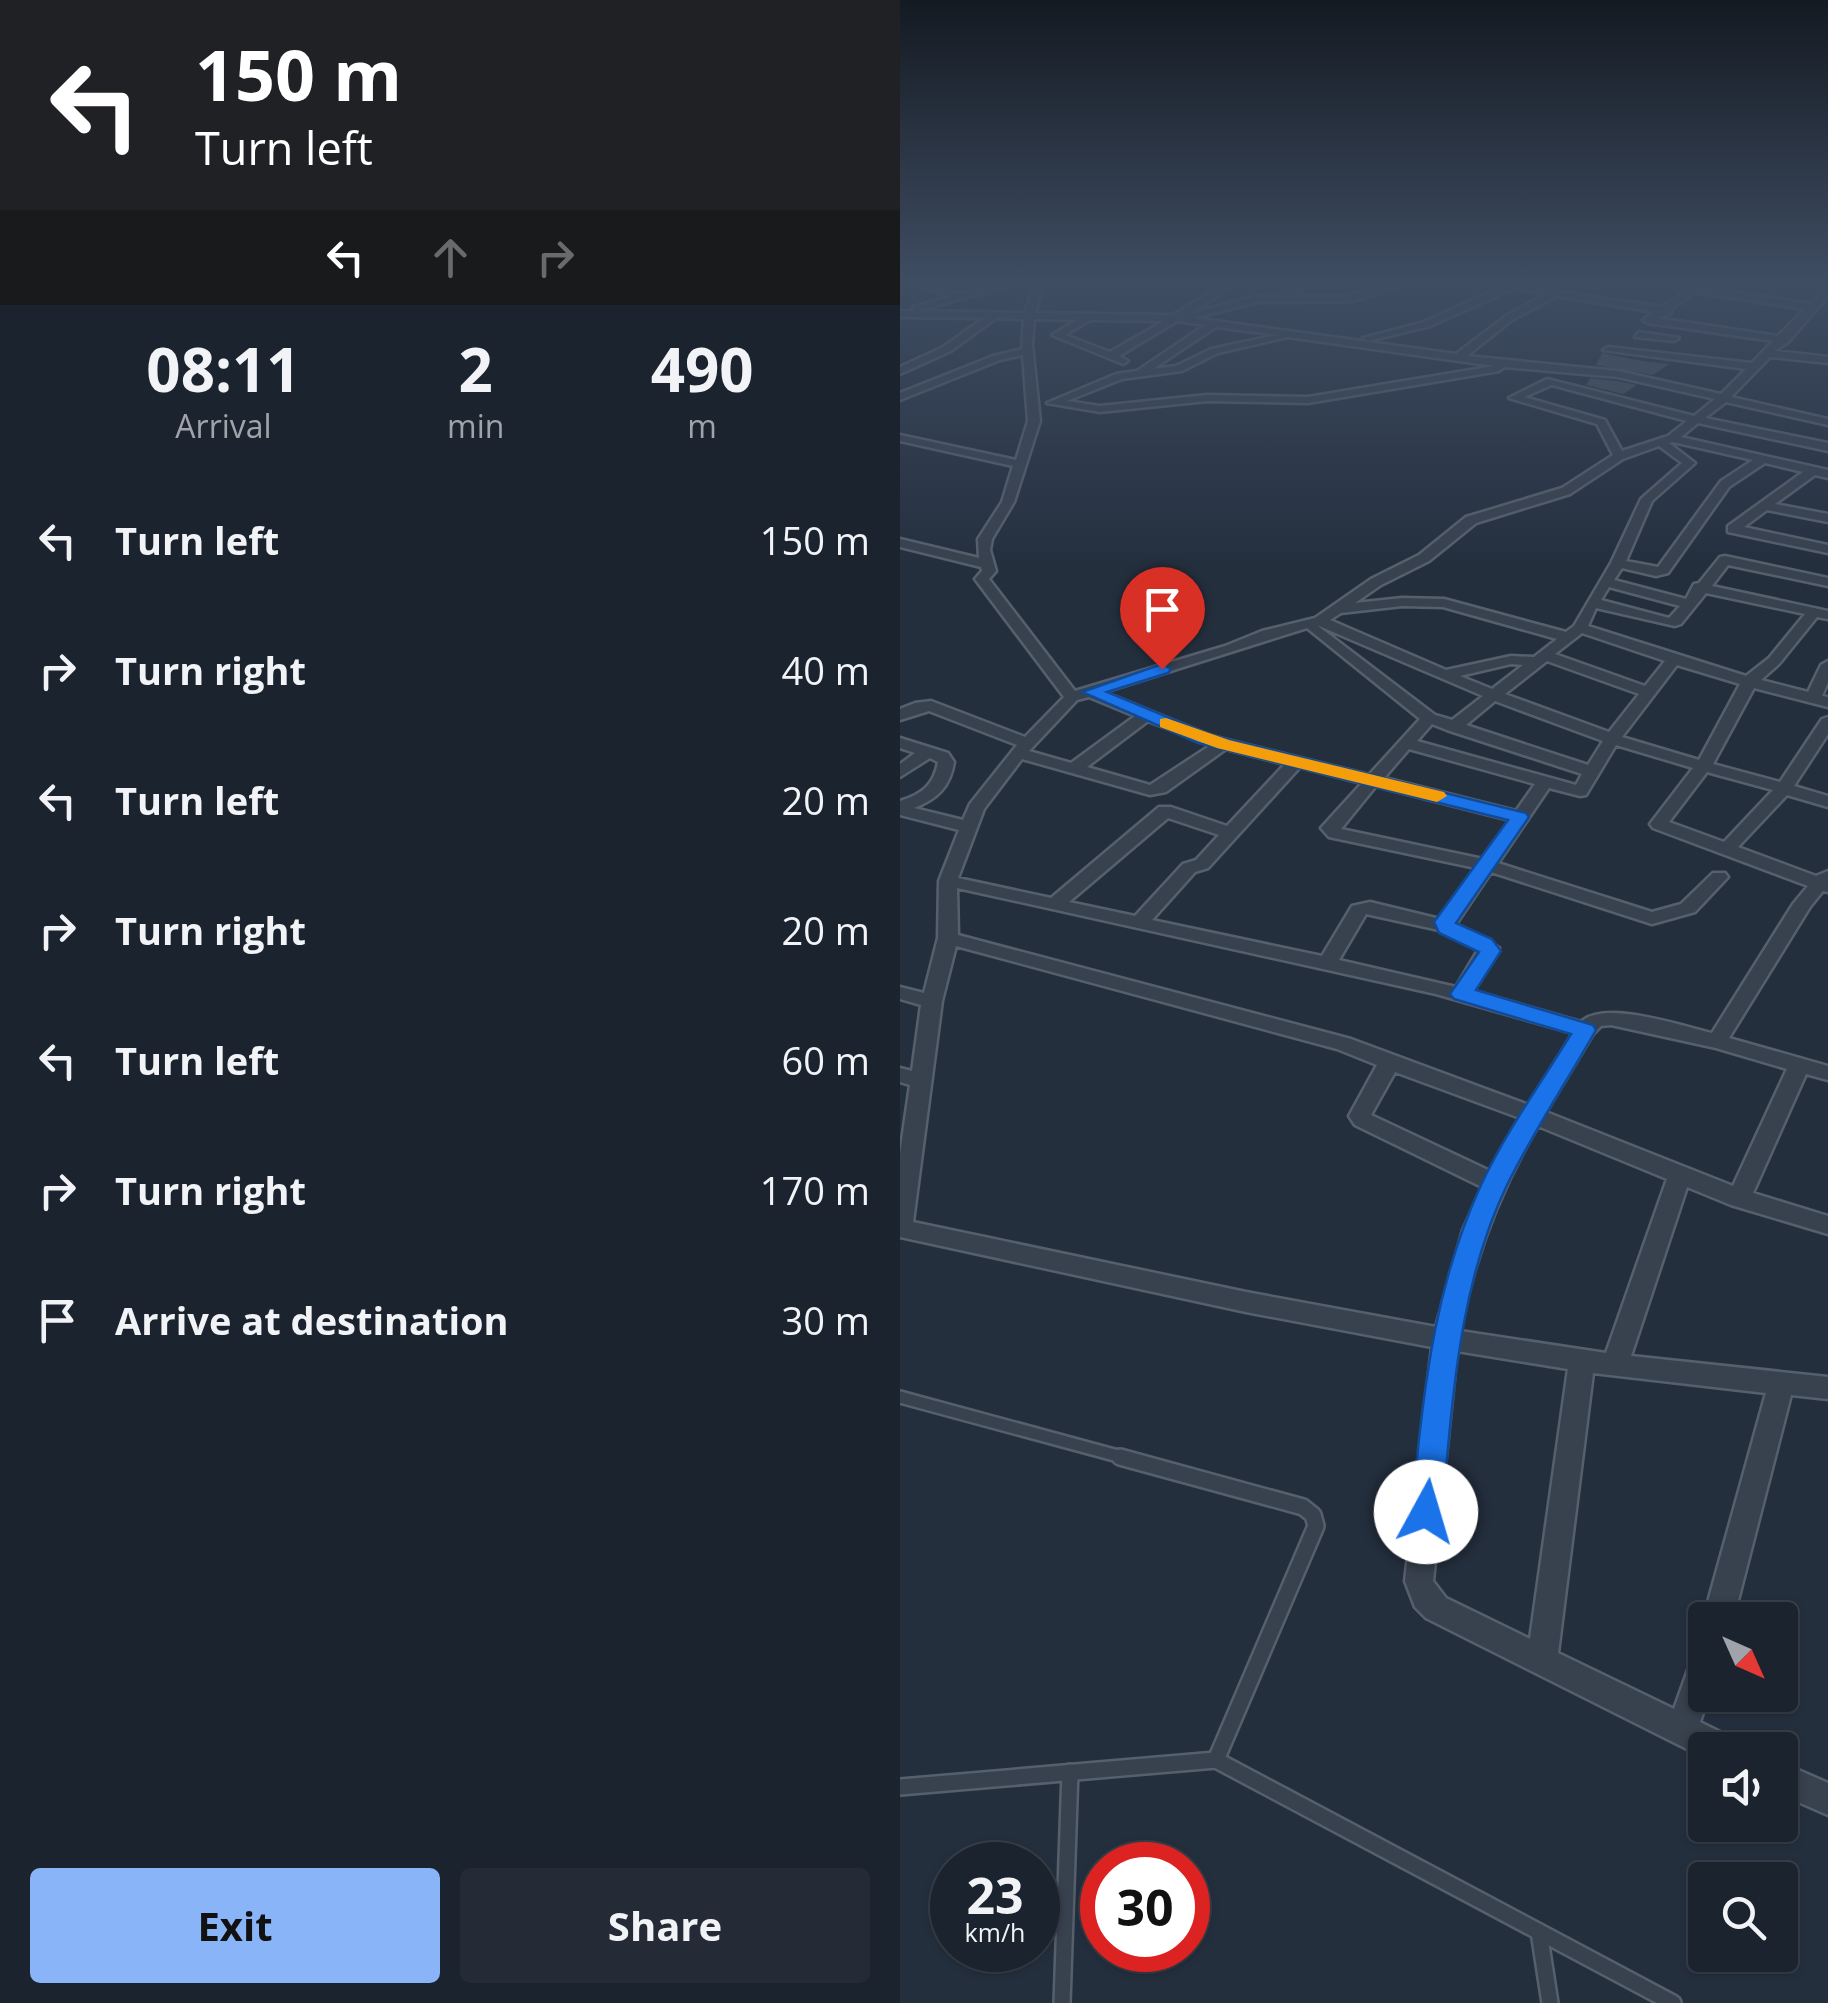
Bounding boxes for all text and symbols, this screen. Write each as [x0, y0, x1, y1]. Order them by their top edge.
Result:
text: 150 m [195, 26, 402, 122]
icon: left [30, 40, 160, 170]
text: Turn left [195, 117, 373, 178]
icon: left [318, 230, 373, 285]
icon: ahead [423, 230, 478, 285]
icon: right [528, 230, 583, 285]
text: 08:11 [146, 328, 301, 410]
text: 2 [459, 328, 493, 410]
text: 490 [651, 328, 754, 410]
text: Arrival [175, 404, 272, 447]
text: min [447, 404, 504, 447]
text: m [687, 404, 717, 447]
icon: left [30, 513, 85, 568]
text: Turn left [115, 514, 279, 566]
text: 150 m [760, 514, 870, 566]
pin [1120, 567, 1205, 670]
icon: arrive [1135, 582, 1190, 637]
icon: right [30, 643, 85, 698]
text: Turn right [115, 644, 306, 696]
text: 40 m [781, 644, 870, 696]
icon: left [30, 773, 85, 828]
text: Turn left [115, 774, 279, 826]
text: 20 m [781, 774, 870, 826]
icon: right [30, 903, 85, 958]
text: Turn right [115, 904, 306, 956]
text: 20 m [781, 904, 870, 956]
icon: left [30, 1033, 85, 1088]
text: Turn left [115, 1034, 279, 1086]
text: 60 m [781, 1034, 870, 1086]
icon: right [30, 1163, 85, 1218]
text: Turn right [115, 1164, 306, 1216]
text: 170 m [760, 1164, 870, 1216]
icon: arrive [30, 1293, 85, 1348]
text: Arrive at destination [115, 1294, 509, 1346]
text: 30 m [781, 1294, 870, 1346]
position arrow [1374, 1460, 1478, 1564]
north arrow [1688, 1602, 1798, 1712]
map controls [1688, 1602, 1798, 1972]
button: sound [1688, 1732, 1798, 1842]
speed limit sign: 30 [1080, 1842, 1210, 1972]
text: 23 [966, 1861, 1024, 1929]
button: search [1688, 1862, 1798, 1972]
button: Exit [30, 1868, 440, 1983]
button: Share [460, 1868, 870, 1983]
text: km/h [965, 1915, 1025, 1949]

